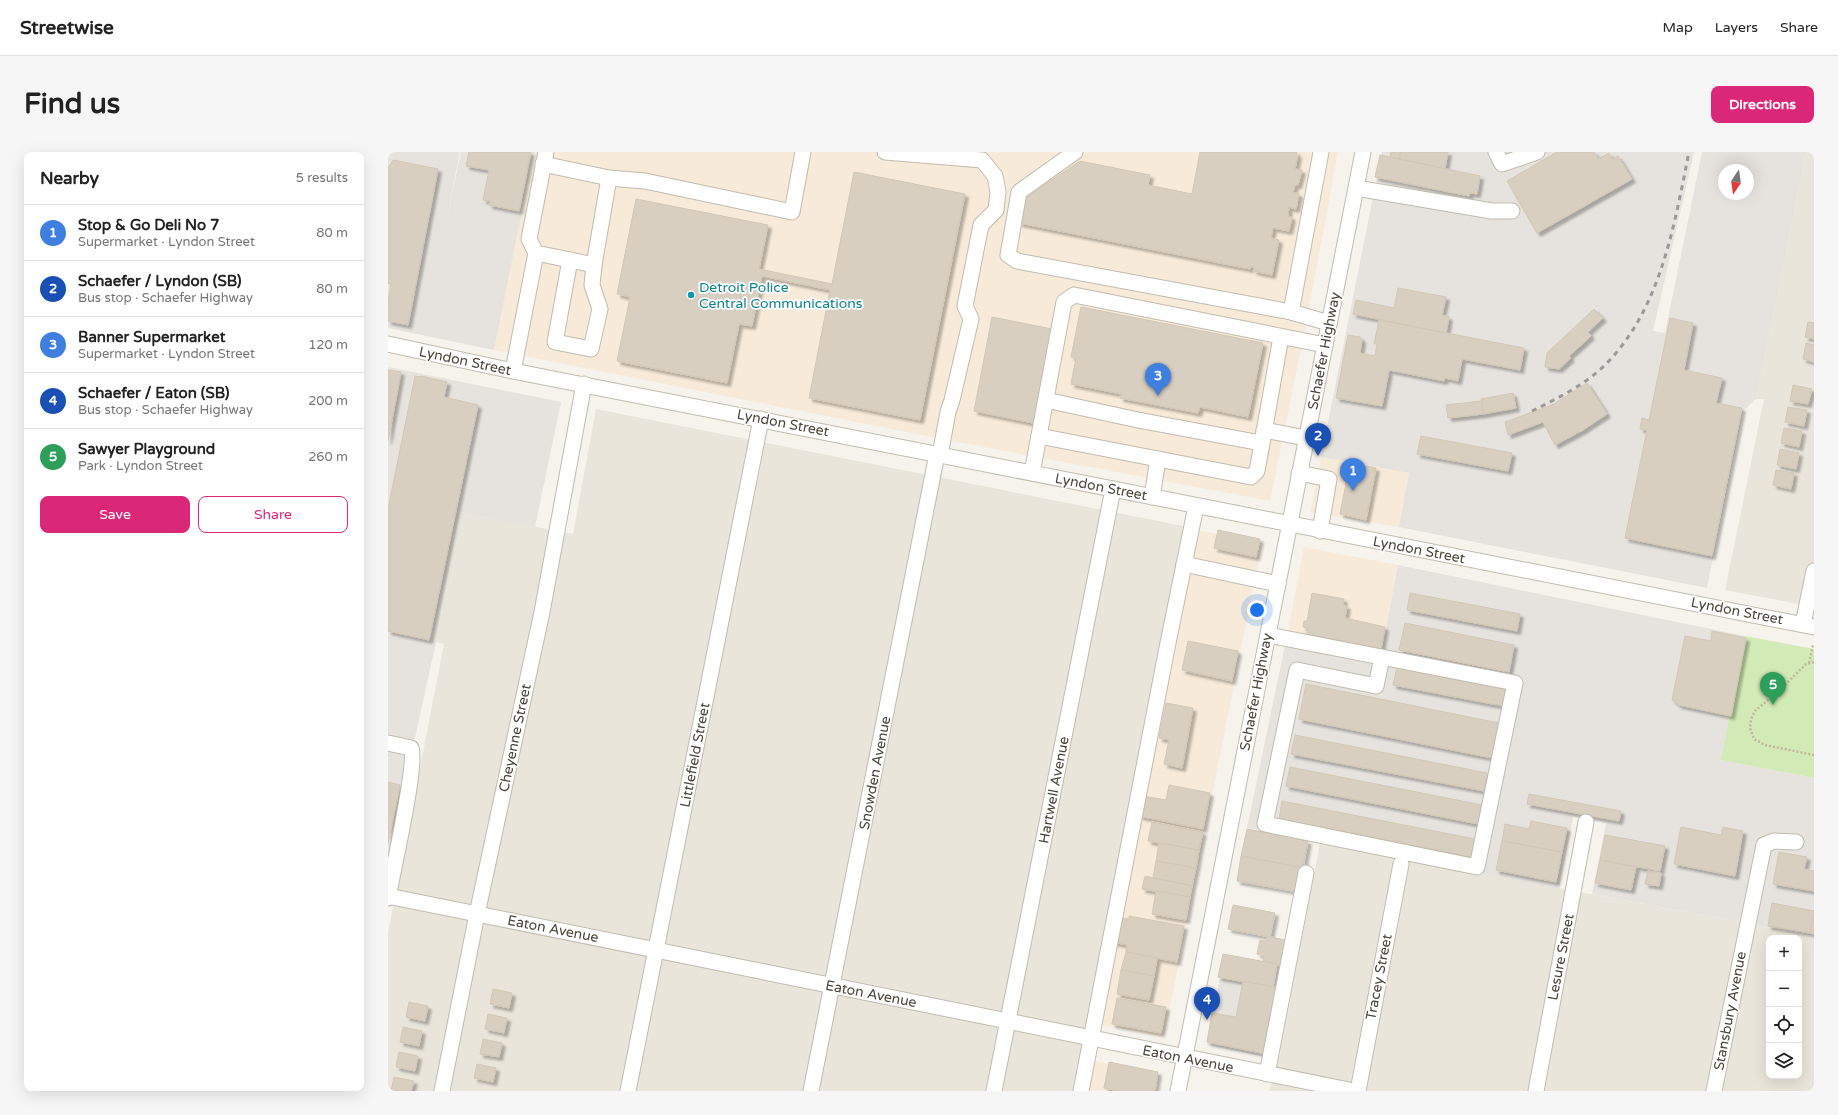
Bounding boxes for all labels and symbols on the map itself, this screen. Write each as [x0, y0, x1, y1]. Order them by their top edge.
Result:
north arrow [1718, 164, 1754, 200]
place label: Detroit Police Central Communications [699, 279, 863, 312]
marker: Detroit Police Central Communications [686, 290, 696, 300]
street label: Schaefer Highway [1304, 290, 1344, 411]
street label: Lyndon Street [417, 343, 513, 379]
pin: 3 [1145, 363, 1171, 396]
street label: Lyndon Street [735, 406, 831, 440]
pin: 2 [1305, 423, 1331, 456]
pin: 1 [1340, 458, 1366, 491]
street label: Lyndon Street [1053, 470, 1149, 504]
street label: Lyndon Street [1371, 533, 1467, 567]
street label: Lyndon Street [1689, 594, 1785, 628]
your location [1247, 600, 1267, 620]
street label: Schaefer Highway [1236, 631, 1276, 752]
pin: 5 [1760, 672, 1786, 705]
street label: Cheyenne Street [495, 682, 535, 794]
street label: Littlefield Street [676, 700, 714, 809]
street label: Snowden Avenue [856, 715, 894, 831]
street label: Hartwell Avenue [1035, 735, 1073, 845]
street label: Eaton Avenue [506, 912, 600, 946]
street label: Lesure Street [1544, 912, 1578, 1002]
street label: Tracey Street [1362, 932, 1396, 1021]
street label: Stansbury Avenue [1710, 950, 1750, 1072]
street label: Eaton Avenue [824, 977, 918, 1011]
pin: 4 [1194, 987, 1220, 1020]
street label: Eaton Avenue [1141, 1042, 1235, 1076]

